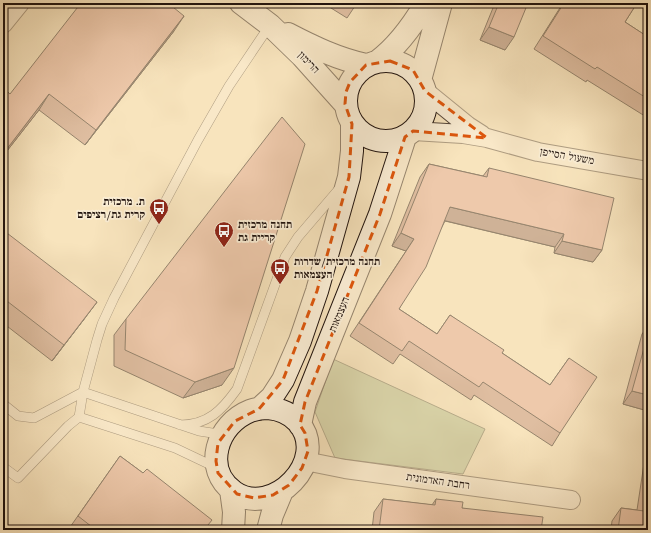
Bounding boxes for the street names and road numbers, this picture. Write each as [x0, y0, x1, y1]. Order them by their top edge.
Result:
street label: הרימון [295, 50, 321, 76]
street label: משעול הסייפן [539, 146, 595, 167]
street label: העצמאות [328, 296, 352, 334]
street label: רחבת האדמונית [405, 472, 471, 492]

